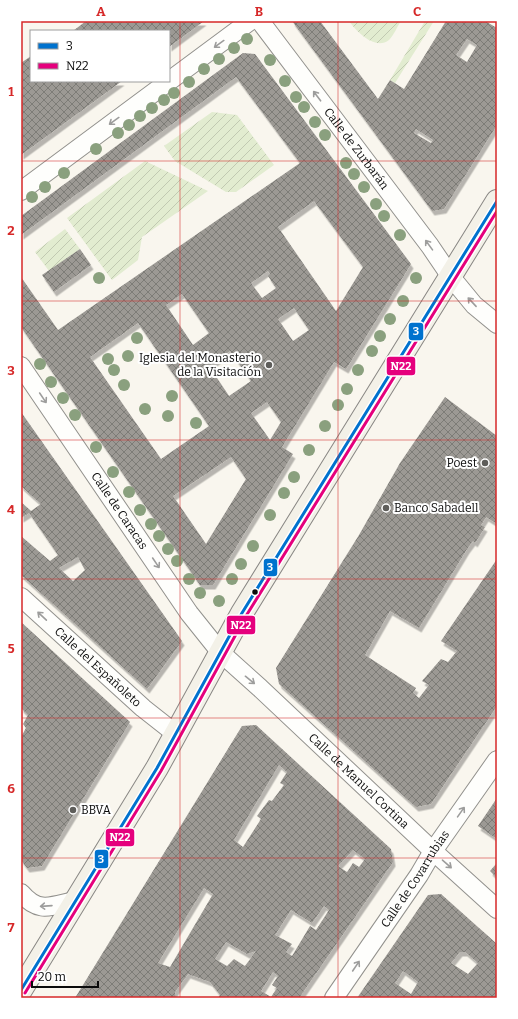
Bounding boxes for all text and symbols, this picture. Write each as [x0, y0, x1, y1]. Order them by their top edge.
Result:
text: A [96, 4, 106, 19]
text: B [255, 4, 263, 19]
text: C [413, 4, 421, 19]
legend [30, 30, 170, 82]
text: 3 [66, 39, 73, 53]
one-way arrow [214, 40, 225, 48]
text: N22 [66, 59, 89, 73]
text: 1 [8, 84, 14, 99]
one-way arrow [313, 91, 321, 102]
street label: Calle de Zurbarán [321, 105, 392, 192]
one-way arrow [109, 117, 120, 126]
text: 2 [7, 223, 15, 238]
one-way arrow [424, 240, 433, 251]
one-way arrow [467, 297, 477, 307]
line badge: 3 [408, 322, 424, 341]
text: 3 [413, 325, 419, 338]
place label: Iglesia del Monasterio de la Visitación [139, 351, 261, 379]
line badge: N22 [386, 356, 416, 376]
marker: Iglesia del Monasterio de la Visitación [264, 360, 274, 370]
text: N22 [391, 360, 411, 373]
text: 3 [7, 363, 15, 378]
one-way arrow [39, 392, 47, 403]
place label: Poest [447, 456, 478, 470]
marker: Poest [480, 458, 490, 468]
street label: Calle de Caracas [88, 470, 151, 552]
place label: Banco Sabadell [394, 501, 479, 515]
text: 4 [7, 502, 15, 517]
marker: Banco Sabadell [381, 503, 391, 513]
one-way arrow [152, 557, 160, 568]
line badge: 3 [263, 558, 278, 577]
text: 3 [267, 561, 273, 574]
unlabelled marker [250, 587, 260, 597]
one-way arrow [37, 611, 47, 621]
line badge: N22 [226, 615, 256, 635]
text: N22 [231, 619, 251, 632]
street label: Calle del Españoleto [52, 624, 144, 710]
text: 5 [7, 641, 15, 656]
one-way arrow [244, 675, 255, 684]
street label: Calle de Manuel Cortina [306, 731, 412, 832]
text: 6 [7, 781, 15, 796]
place label: BBVA [81, 803, 112, 817]
marker: BBVA [68, 805, 78, 815]
one-way arrow [457, 807, 465, 818]
line badge: N22 [105, 828, 135, 847]
street label: Calle de Covarrubias [378, 828, 452, 930]
text: N22 [110, 831, 130, 844]
line badge: 3 [94, 849, 109, 869]
text: 3 [98, 853, 104, 866]
one-way arrow [442, 859, 453, 868]
one-way arrow [39, 903, 52, 910]
text: 7 [8, 920, 15, 935]
one-way arrow [352, 961, 360, 972]
scale bar [32, 963, 98, 989]
text: 20 m [38, 970, 67, 984]

